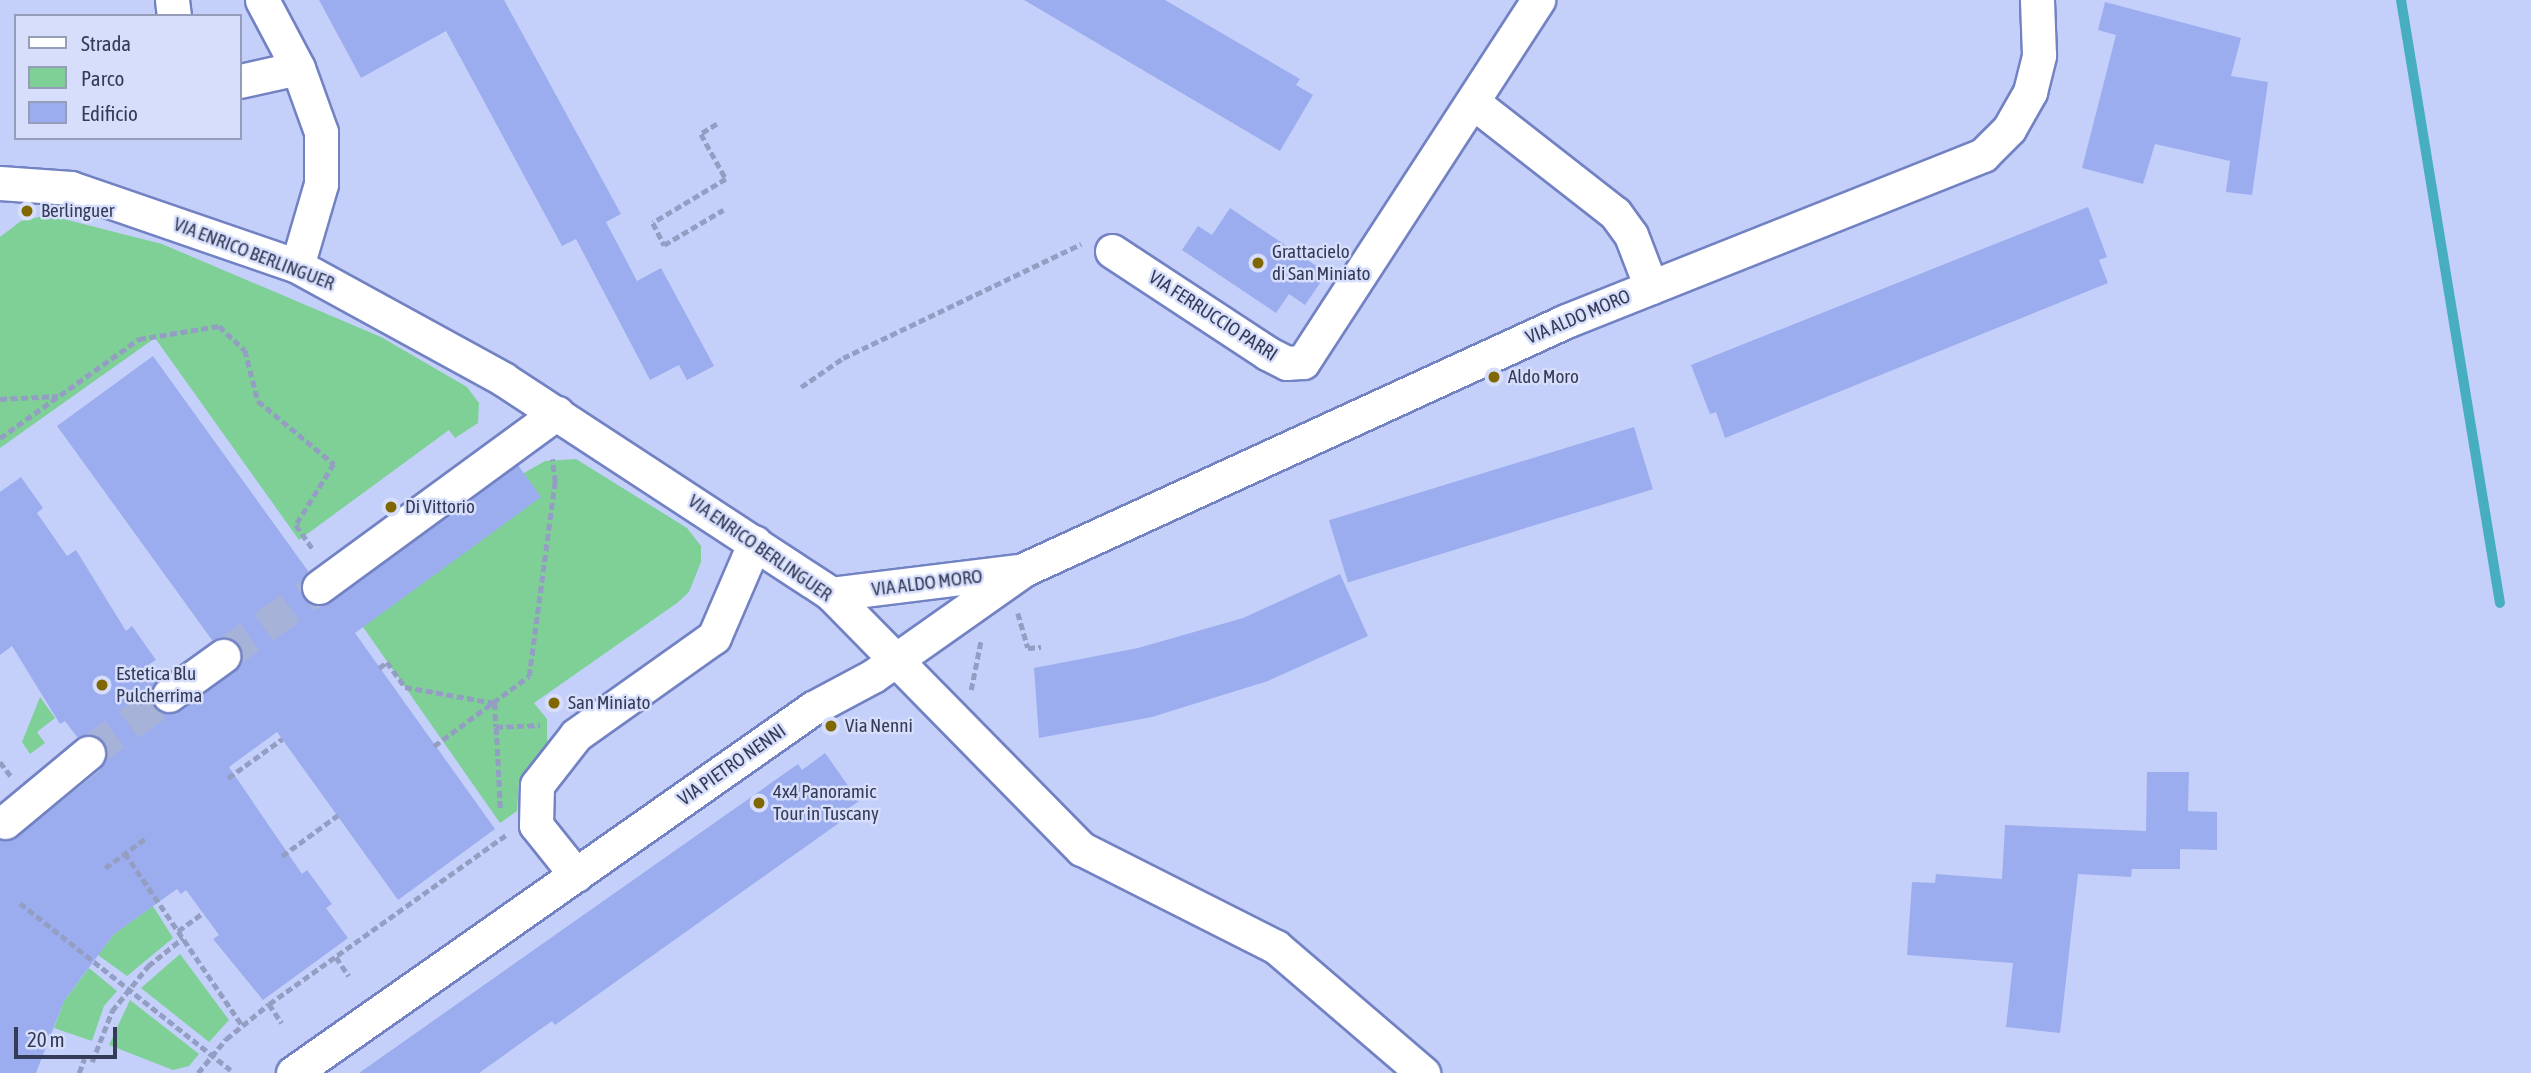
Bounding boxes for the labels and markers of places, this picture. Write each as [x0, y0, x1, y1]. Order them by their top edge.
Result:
place label: Berlinguer [41, 200, 114, 222]
marker: Berlinguer [19, 203, 35, 219]
place label: Grattacielo di San Miniato [1272, 241, 1370, 285]
marker: Grattacielo di San Miniato [1250, 255, 1266, 271]
place label: Aldo Moro [1508, 366, 1579, 388]
marker: Aldo Moro [1486, 369, 1502, 385]
place label: Di Vittorio [405, 496, 475, 518]
marker: Di Vittorio [383, 499, 399, 515]
place label: Estetica Blu Pulcherrima [116, 663, 202, 707]
marker: Estetica Blu Pulcherrima [94, 677, 110, 693]
place label: San Miniato [568, 692, 650, 714]
marker: San Miniato [546, 695, 562, 711]
place label: Via Nenni [845, 715, 913, 737]
marker: Via Nenni [823, 718, 839, 734]
place label: 4x4 Panoramic Tour in Tuscany [773, 781, 879, 825]
marker: 4x4 Panoramic Tour in Tuscany [751, 795, 767, 811]

